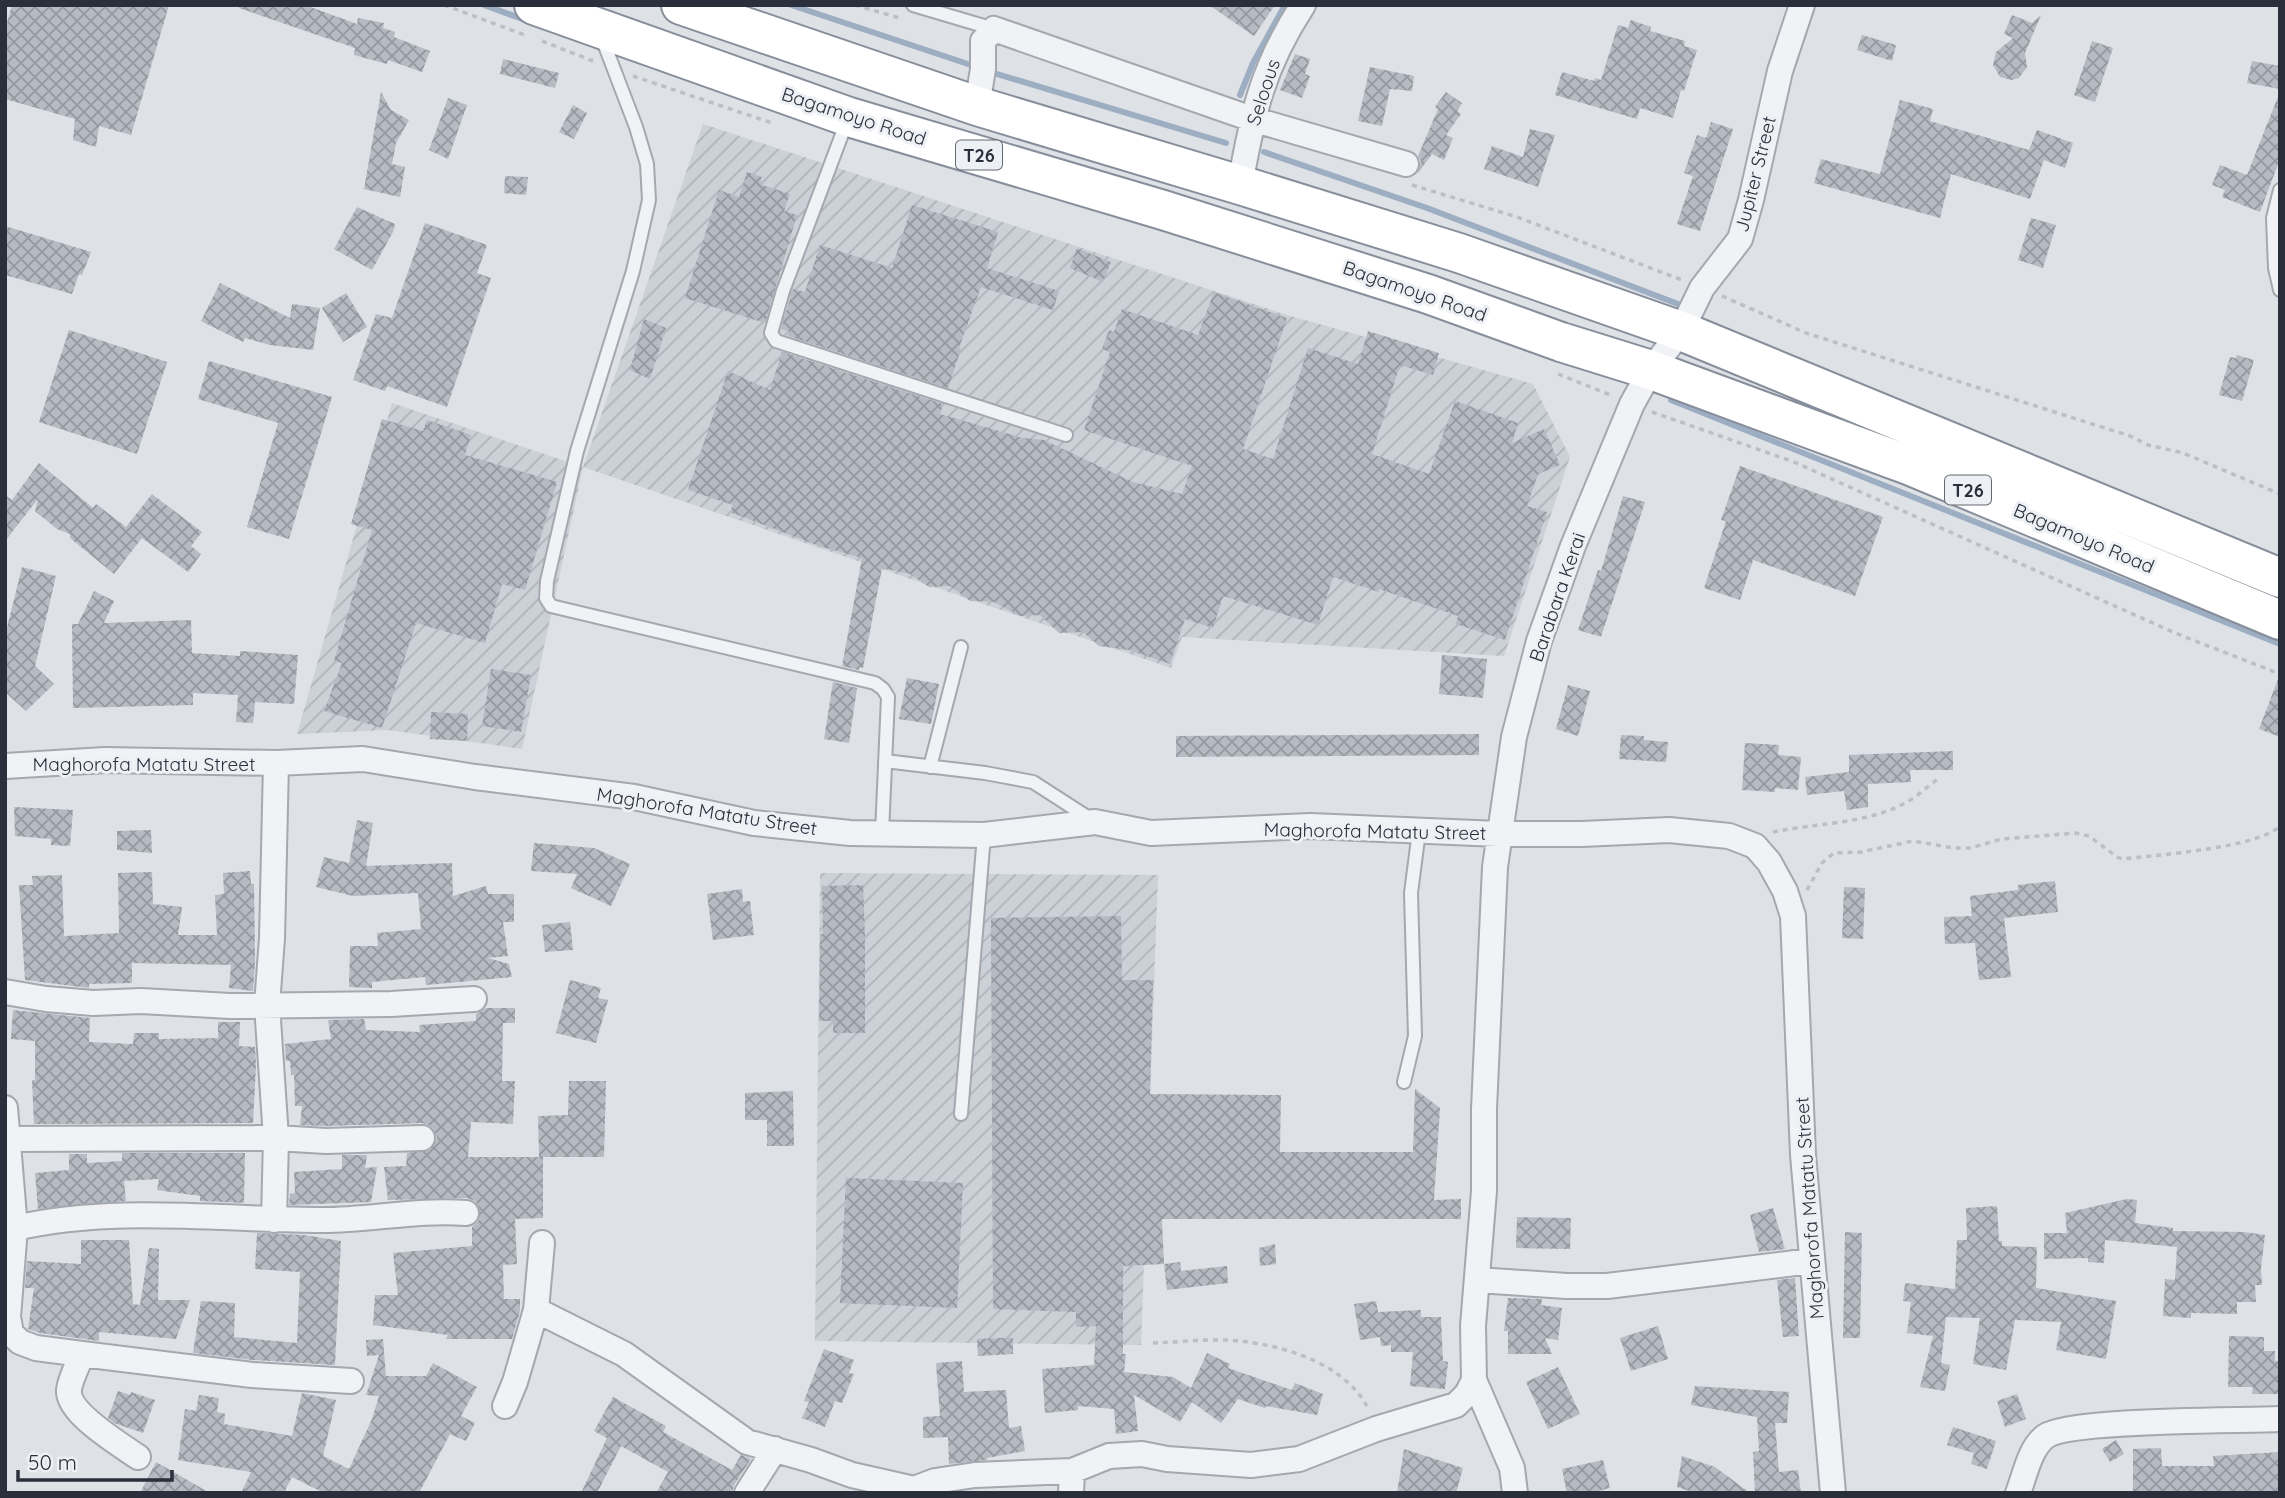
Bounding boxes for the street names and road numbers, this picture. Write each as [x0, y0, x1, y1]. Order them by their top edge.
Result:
street label: Seloous [1241, 56, 1285, 128]
street label: Bagamoyo Road [779, 81, 929, 151]
street label: Jupiter Street [1729, 113, 1781, 235]
road number: T26 [956, 140, 1002, 170]
street label: Bagamoyo Road [1340, 255, 1490, 327]
road number: T26 [1945, 476, 1991, 504]
street label: Bagamoyo Road [2010, 498, 2158, 578]
street label: Barabara Kerai [1524, 529, 1590, 665]
street label: Maghorofa Matatu Street [33, 752, 255, 776]
street label: Maghorofa Matatu Street [595, 782, 819, 840]
street label: Maghorofa Matatu Street [1263, 817, 1487, 845]
street label: Maghorofa Matatu Street [1789, 1096, 1829, 1320]

